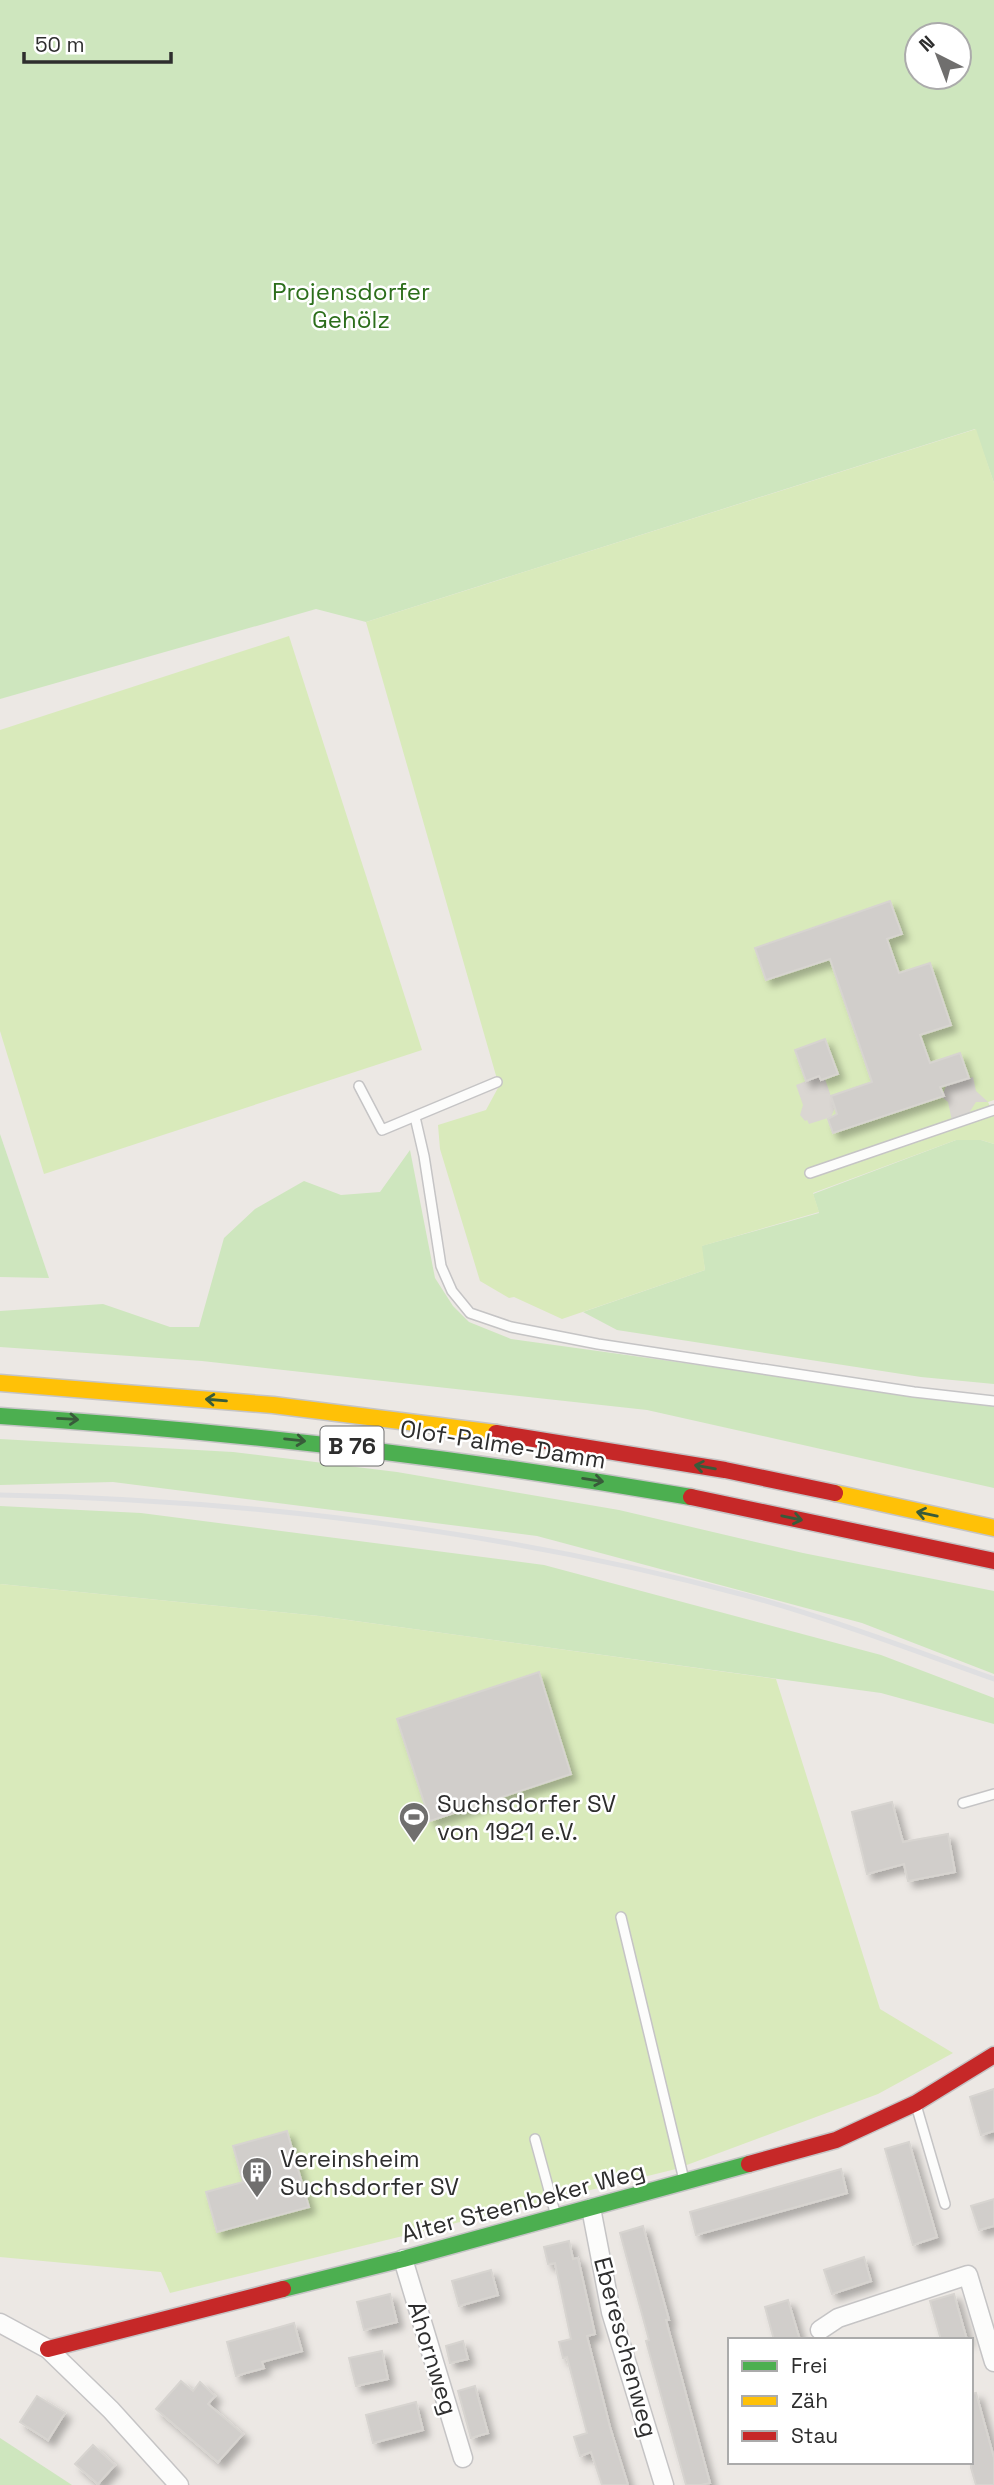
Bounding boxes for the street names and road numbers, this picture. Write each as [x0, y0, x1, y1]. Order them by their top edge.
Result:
street label: Olof-Palme-Damm [398, 1412, 608, 1476]
road number: B 76 [320, 1427, 384, 1466]
street label: Alter Steenbeker Weg [398, 2155, 648, 2249]
street label: Ebereschenweg [587, 2254, 665, 2440]
street label: Ahornweg [401, 2298, 465, 2418]

